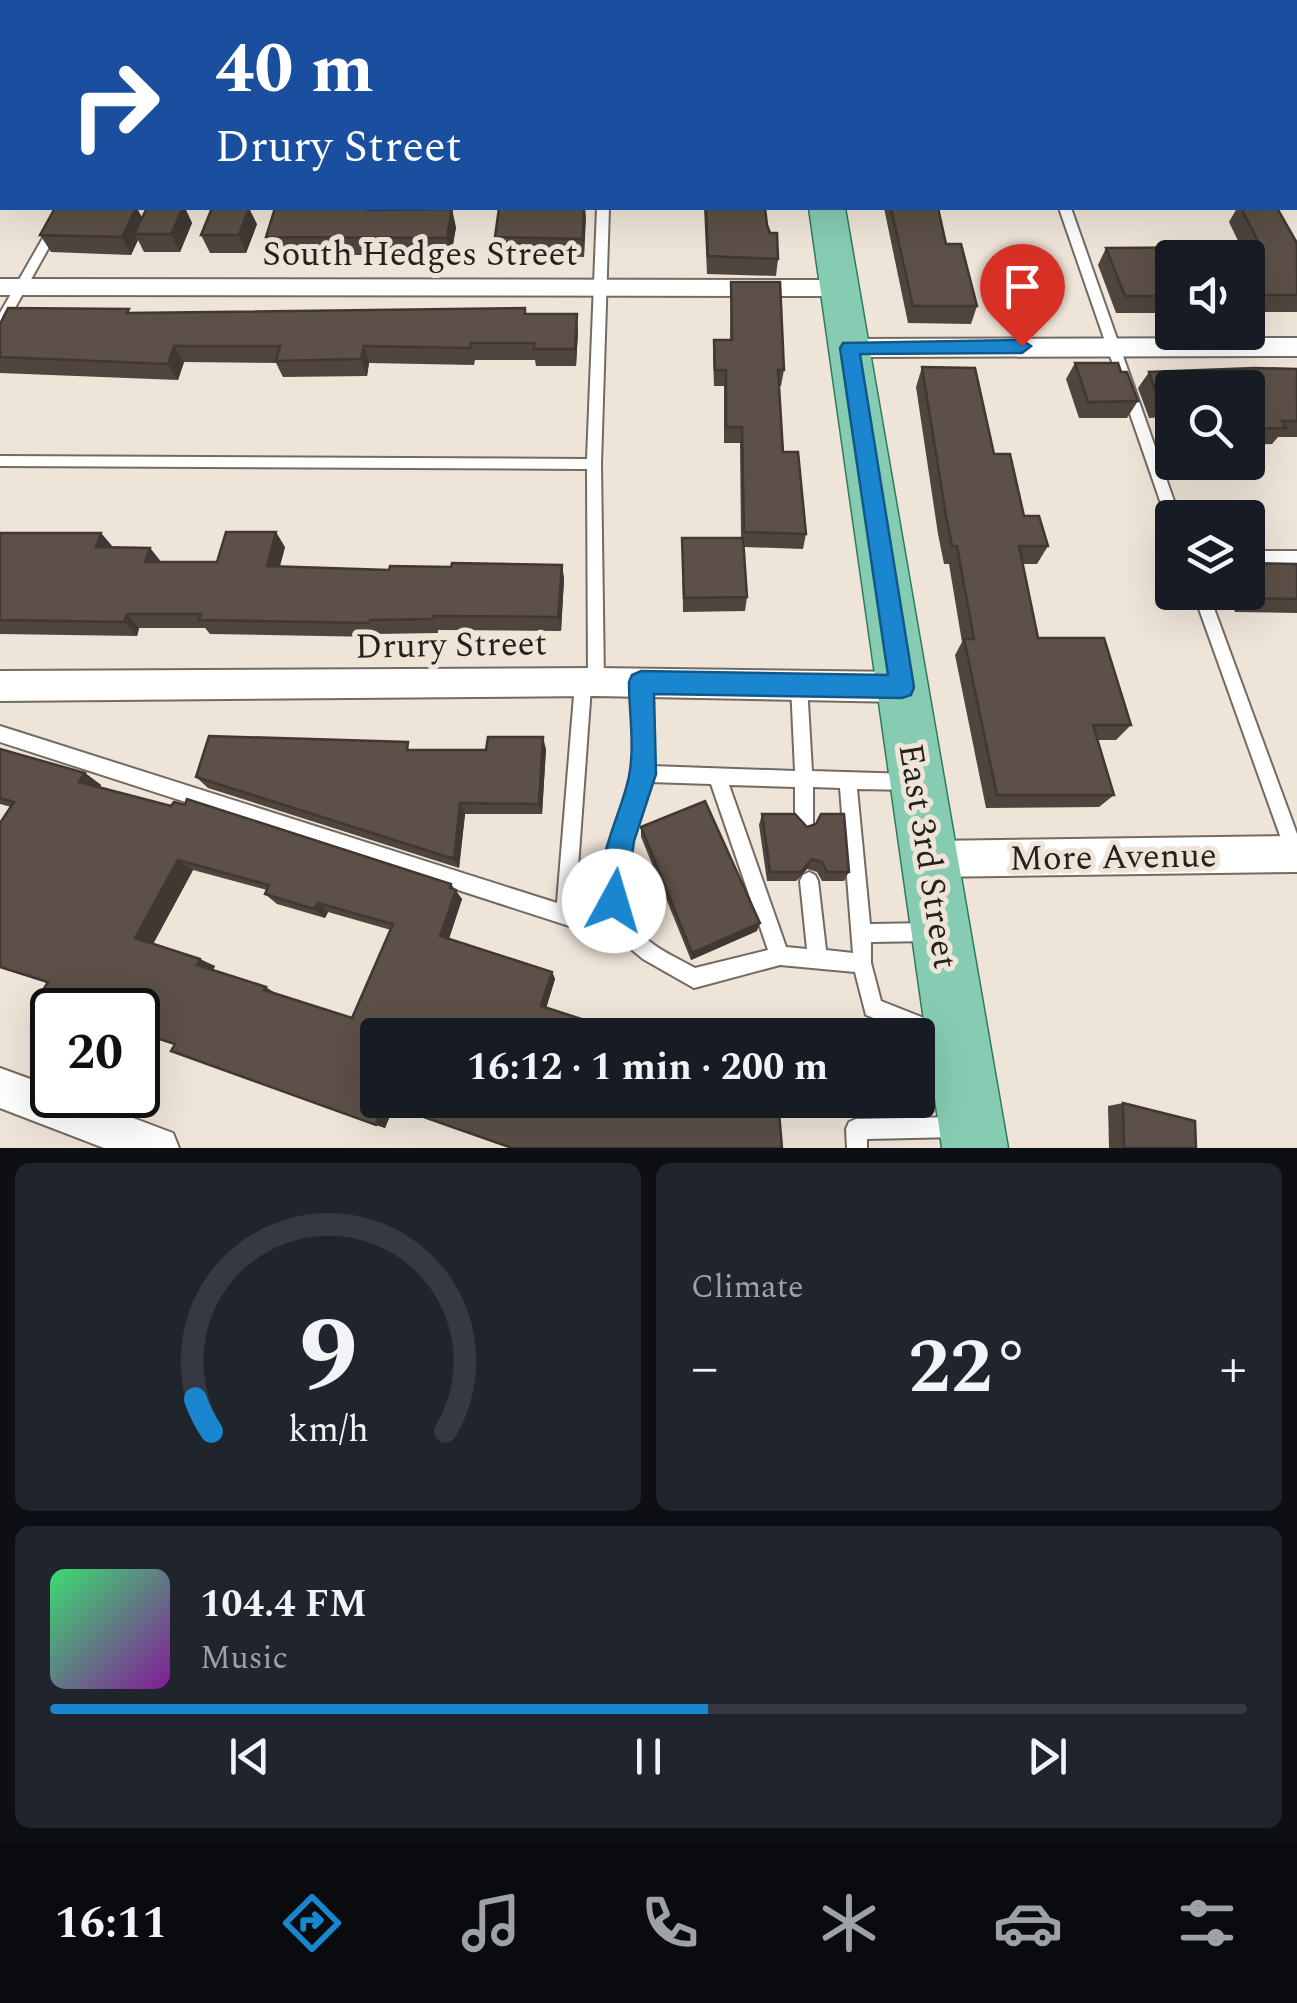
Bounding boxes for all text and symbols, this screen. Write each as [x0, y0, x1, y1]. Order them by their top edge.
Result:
text: 40 m [215, 17, 374, 123]
icon: right [50, 40, 180, 170]
text: Drury Street [215, 113, 462, 182]
street label: South Hedges Street [262, 228, 578, 281]
map controls [1155, 240, 1265, 610]
button: sound [1155, 240, 1265, 350]
pin [980, 244, 1065, 347]
icon: arrive [995, 259, 1050, 314]
button: search [1155, 370, 1265, 480]
button: layers [1155, 500, 1265, 610]
street label: Drury Street [355, 617, 547, 674]
street label: East 3rd Street [884, 740, 971, 973]
street label: More Avenue [1009, 829, 1217, 886]
position arrow [562, 849, 666, 953]
speed limit sign: 20 [30, 988, 160, 1118]
text: 16:12 · 1 min · 200 m [467, 1039, 828, 1097]
text: Climate [691, 1263, 803, 1312]
text: 9 [299, 1279, 357, 1437]
text: 22° [908, 1312, 1030, 1426]
text: − [691, 1327, 719, 1410]
text: + [1219, 1327, 1247, 1410]
text: km/h [288, 1403, 368, 1458]
text: 104.4 FM [200, 1576, 367, 1634]
text: Music [200, 1634, 288, 1683]
icon: previous [222, 1729, 277, 1784]
icon: pause [621, 1729, 676, 1784]
icon: next [1020, 1729, 1075, 1784]
icon: directions [277, 1888, 347, 1958]
icon: music [456, 1888, 526, 1958]
icon: phone [635, 1888, 705, 1958]
icon: climate [814, 1888, 884, 1958]
icon: car [993, 1888, 1063, 1958]
icon: filters [1172, 1888, 1242, 1958]
text: 16:11 [55, 1889, 168, 1958]

